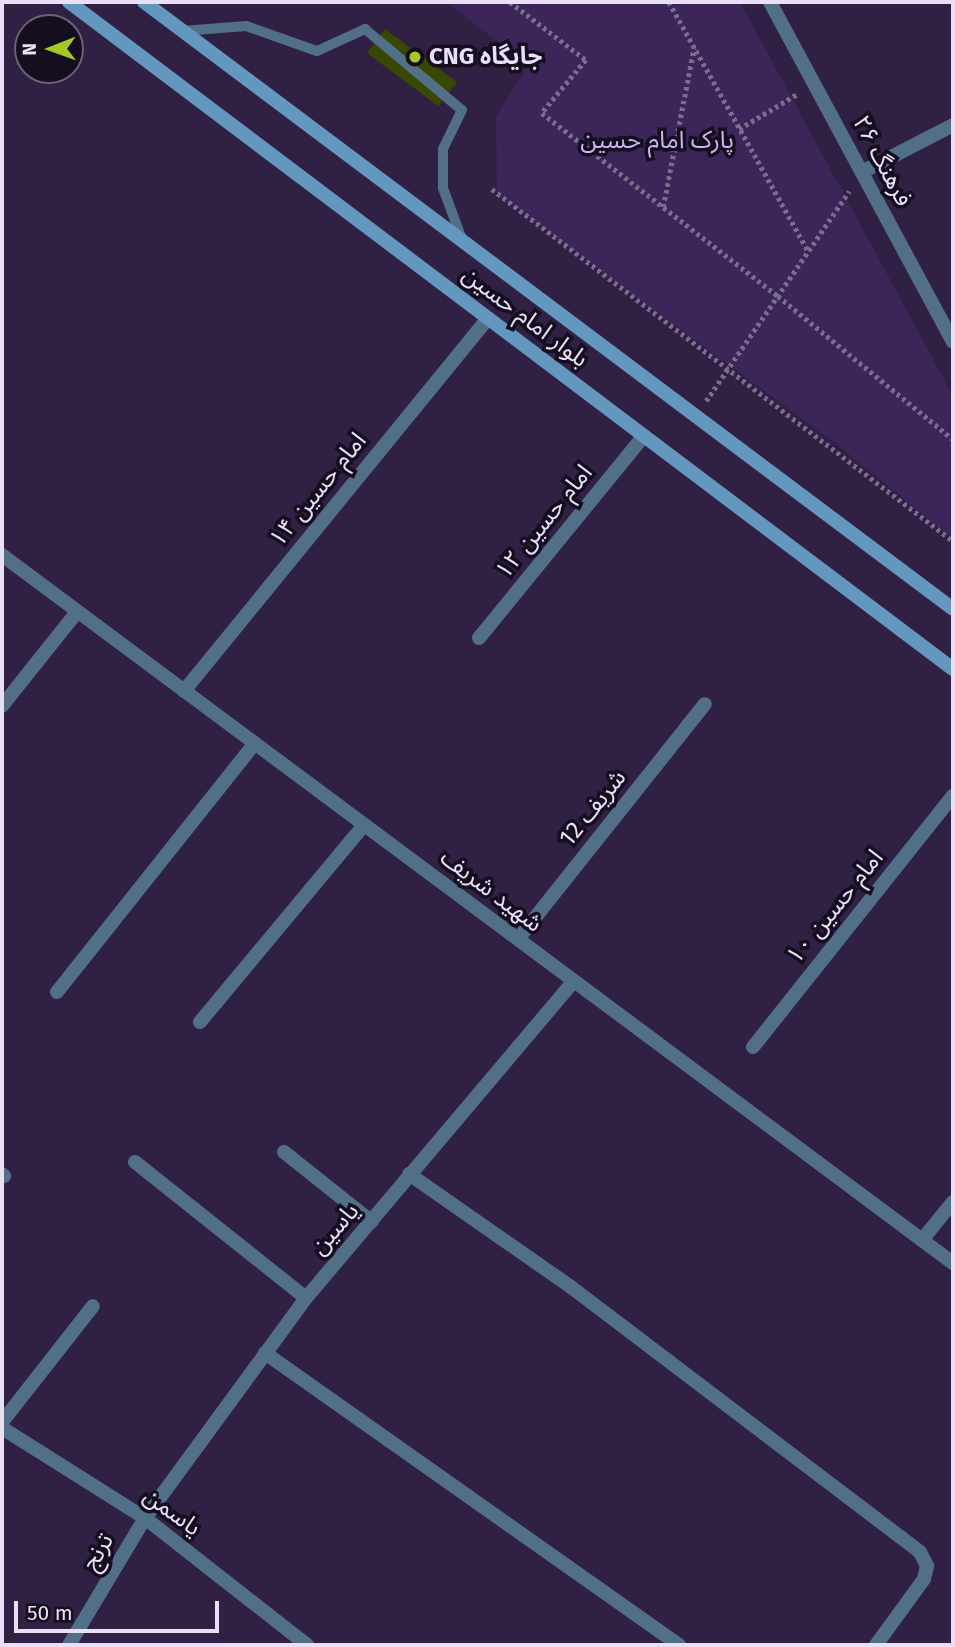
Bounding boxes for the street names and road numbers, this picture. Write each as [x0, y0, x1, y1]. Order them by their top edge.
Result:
street label: فرهنگ ۲۶ [846, 111, 918, 211]
street label: بلوار امام حسین [456, 260, 594, 374]
street label: امام حسین ۱۴ [263, 427, 373, 553]
street label: امام حسین ۱۲ [489, 459, 599, 585]
street label: شریف 12 [554, 764, 632, 852]
street label: شهید شریف [434, 843, 548, 939]
street label: امام حسین ۱۰ [780, 844, 890, 970]
street label: یاسین [305, 1197, 365, 1261]
street label: یاسمن [137, 1481, 207, 1543]
street label: ترنج [76, 1528, 120, 1576]

